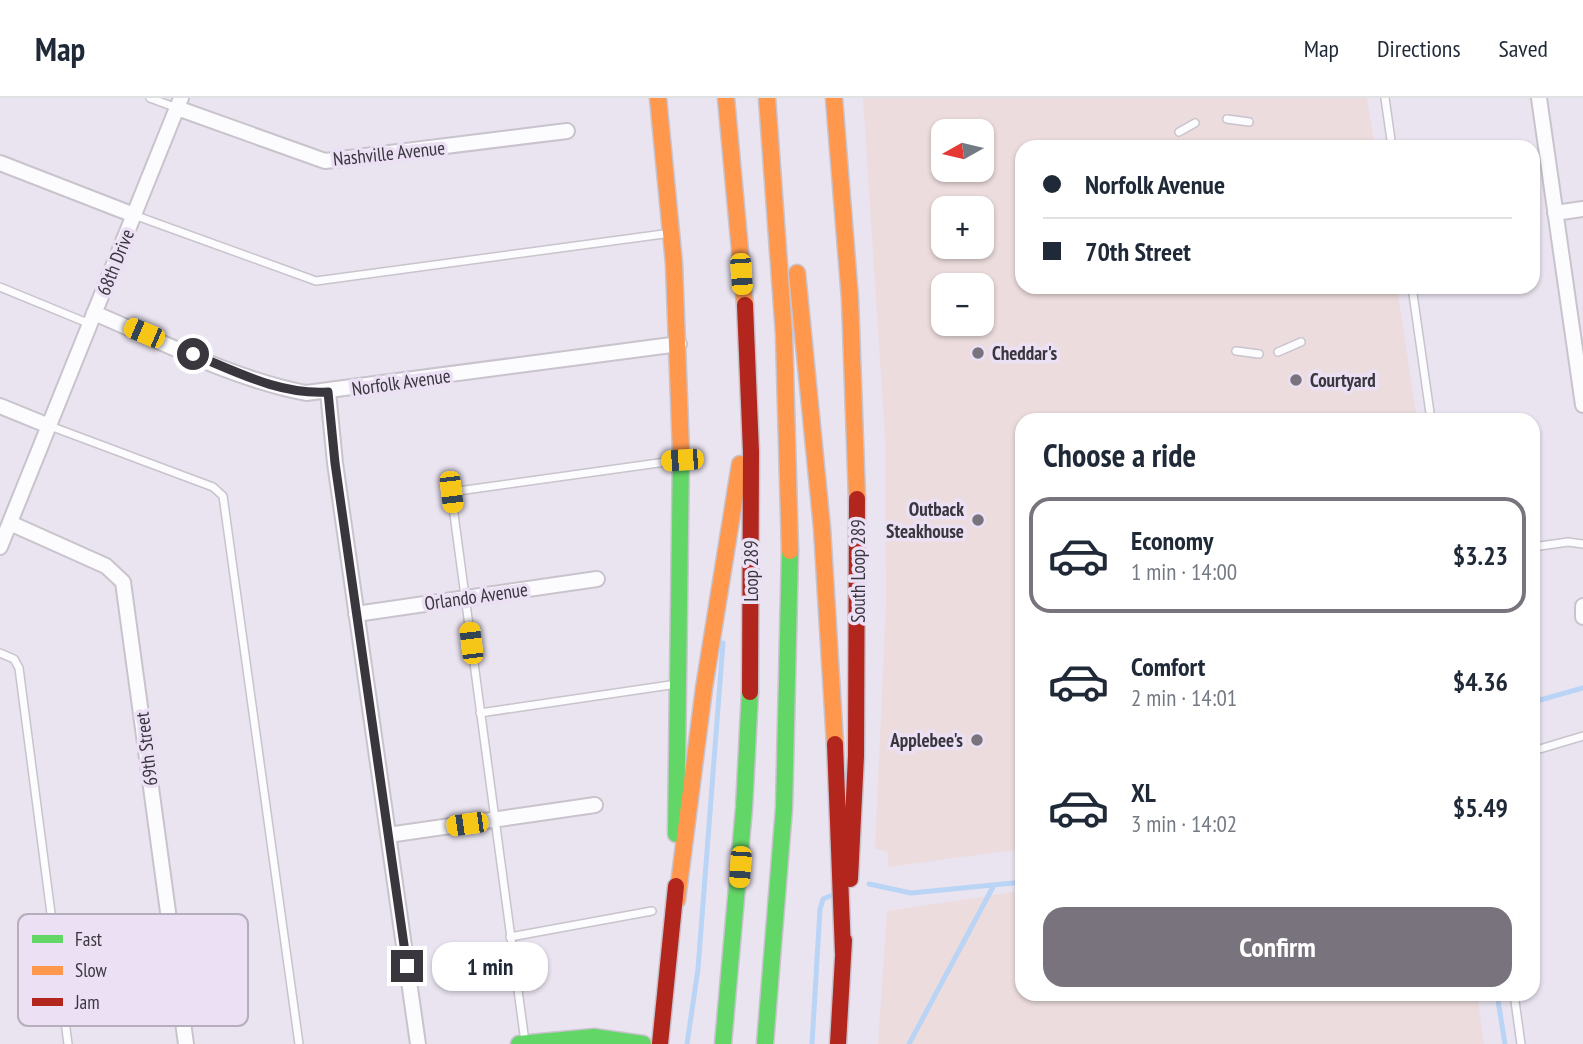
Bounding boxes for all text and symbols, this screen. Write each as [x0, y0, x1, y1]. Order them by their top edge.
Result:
text: Map [35, 27, 85, 70]
text: Map [1304, 33, 1339, 64]
text: Directions [1377, 33, 1461, 64]
text: Saved [1499, 33, 1548, 64]
north arrow [931, 119, 994, 182]
map controls [931, 119, 994, 336]
street label: Nashville Avenue [332, 135, 446, 171]
text: Norfolk Avenue [1085, 168, 1225, 201]
button: + [931, 196, 994, 259]
street label: 68th Drive [91, 225, 139, 299]
text: 70th Street [1085, 235, 1191, 268]
car [730, 252, 753, 296]
button: − [931, 273, 994, 336]
car [121, 315, 168, 351]
route start [177, 338, 209, 370]
place label: Cheddar's [992, 341, 1058, 365]
marker: Cheddar's [970, 345, 986, 361]
street label: Norfolk Avenue [350, 363, 452, 401]
place label: Courtyard [1310, 368, 1376, 392]
marker: Courtyard [1288, 372, 1304, 388]
text: Choose a ride [1043, 434, 1196, 476]
car [661, 448, 704, 472]
car [439, 470, 464, 514]
place label: Outback Steakhouse [886, 497, 964, 543]
marker: Outback Steakhouse [970, 512, 986, 528]
street label: South Loop 289 [846, 519, 870, 623]
icon: car [1047, 524, 1110, 587]
text: Economy [1131, 524, 1213, 557]
text: $3.23 [1453, 539, 1508, 572]
street label: Loop 289 [739, 540, 763, 602]
text: 1 min · 14:00 [1131, 557, 1237, 586]
street label: Orlando Avenue [423, 577, 529, 615]
car [459, 621, 484, 665]
icon: car [1047, 650, 1110, 713]
text: Comfort [1131, 650, 1205, 683]
text: $4.36 [1453, 665, 1508, 698]
text: 2 min · 14:01 [1131, 683, 1237, 712]
street label: 69th Street [129, 710, 162, 787]
place label: Applebee's [889, 728, 963, 752]
marker: Applebee's [969, 732, 985, 748]
icon: car [1047, 776, 1110, 839]
text: XL [1131, 776, 1156, 809]
text: $5.49 [1453, 791, 1508, 824]
text: 3 min · 14:02 [1131, 809, 1237, 838]
car [445, 811, 490, 837]
car [729, 845, 752, 889]
button: Confirm [1043, 907, 1512, 987]
legend [18, 914, 248, 1026]
text: Fast [75, 927, 103, 951]
callout: 1 min [432, 942, 547, 990]
route end [391, 950, 423, 982]
text: 1 min [467, 952, 513, 981]
text: Slow [75, 958, 108, 982]
text: Jam [74, 990, 100, 1014]

